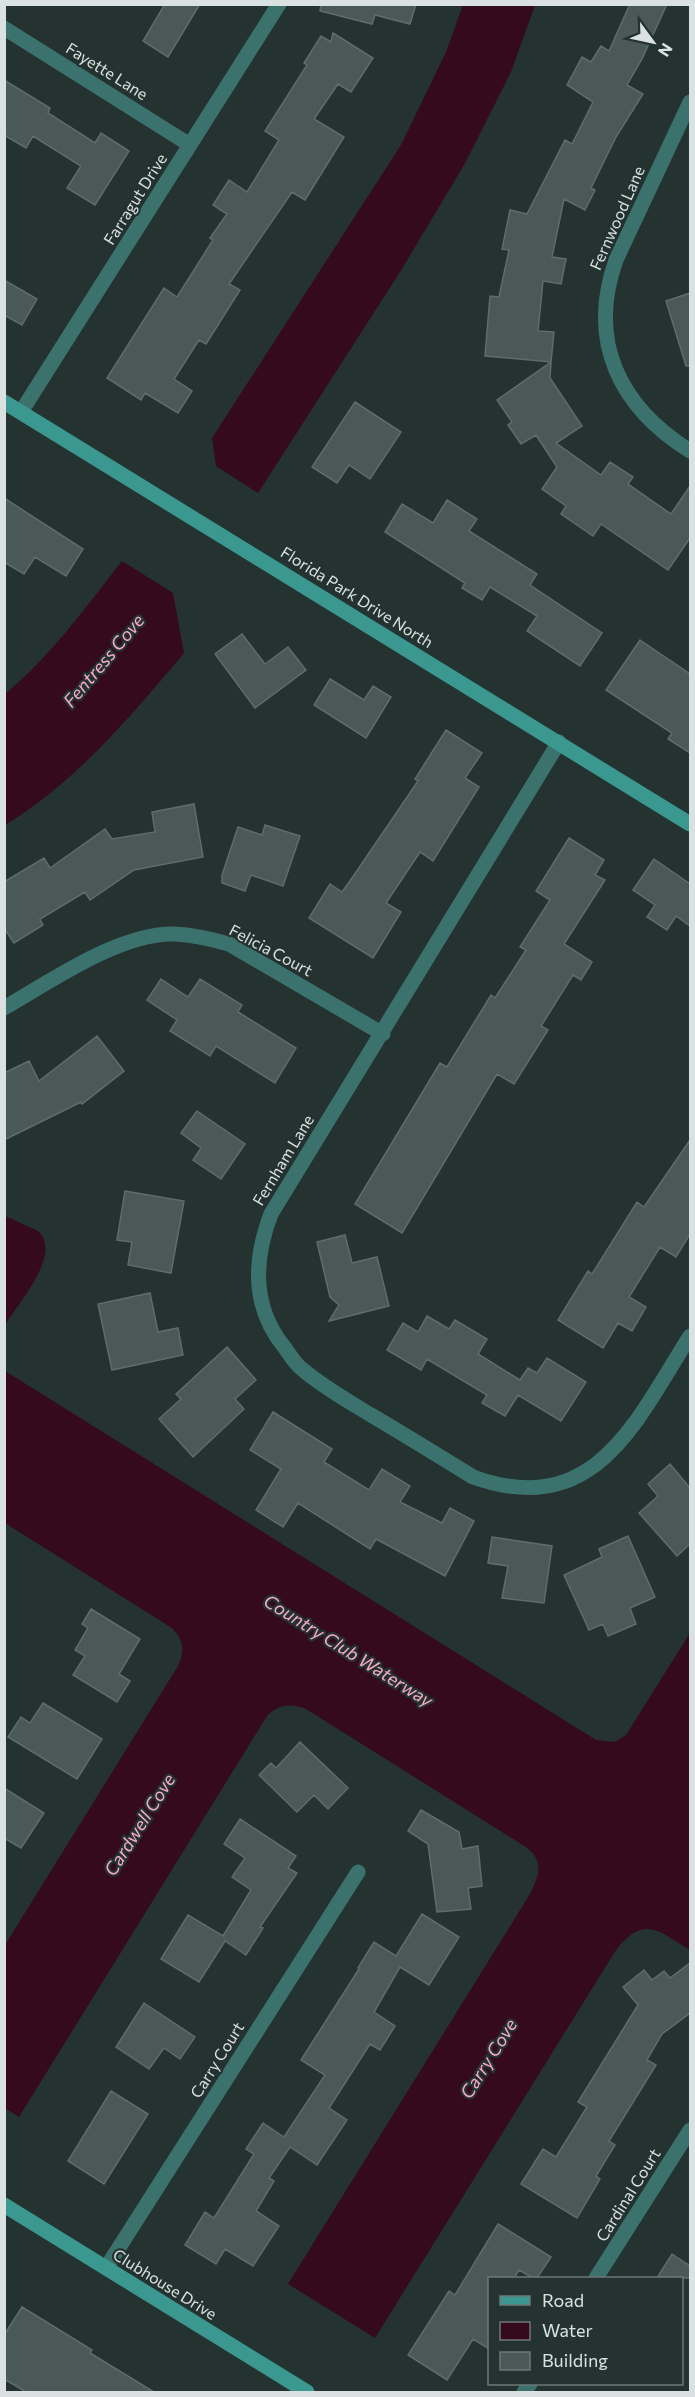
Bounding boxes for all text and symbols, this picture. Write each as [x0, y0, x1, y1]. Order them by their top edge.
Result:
north arrow [623, 12, 683, 72]
street label: Fayette Lane [63, 38, 152, 103]
text: N [655, 40, 677, 61]
street label: Farragut Drive [99, 150, 170, 248]
street label: Fernwood Lane [585, 163, 648, 273]
street label: Florida Park Drive North [278, 542, 437, 651]
water label: Fentress Cove [58, 609, 149, 711]
street label: Felicia Court [226, 920, 316, 980]
street label: Fernham Lane [248, 1111, 317, 1209]
water label: Country Club Waterway [260, 1589, 438, 1712]
water label: Cardwell Cove [99, 1769, 180, 1880]
water label: Carry Cove [455, 2014, 522, 2102]
street label: Carry Court [186, 2018, 248, 2101]
street label: Cardinal Court [591, 2144, 664, 2245]
street label: Clubhouse Drive [110, 2244, 221, 2323]
legend [488, 2277, 683, 2385]
text: Road [542, 2289, 584, 2311]
text: Water [542, 2319, 593, 2341]
text: Building [542, 2349, 608, 2371]

